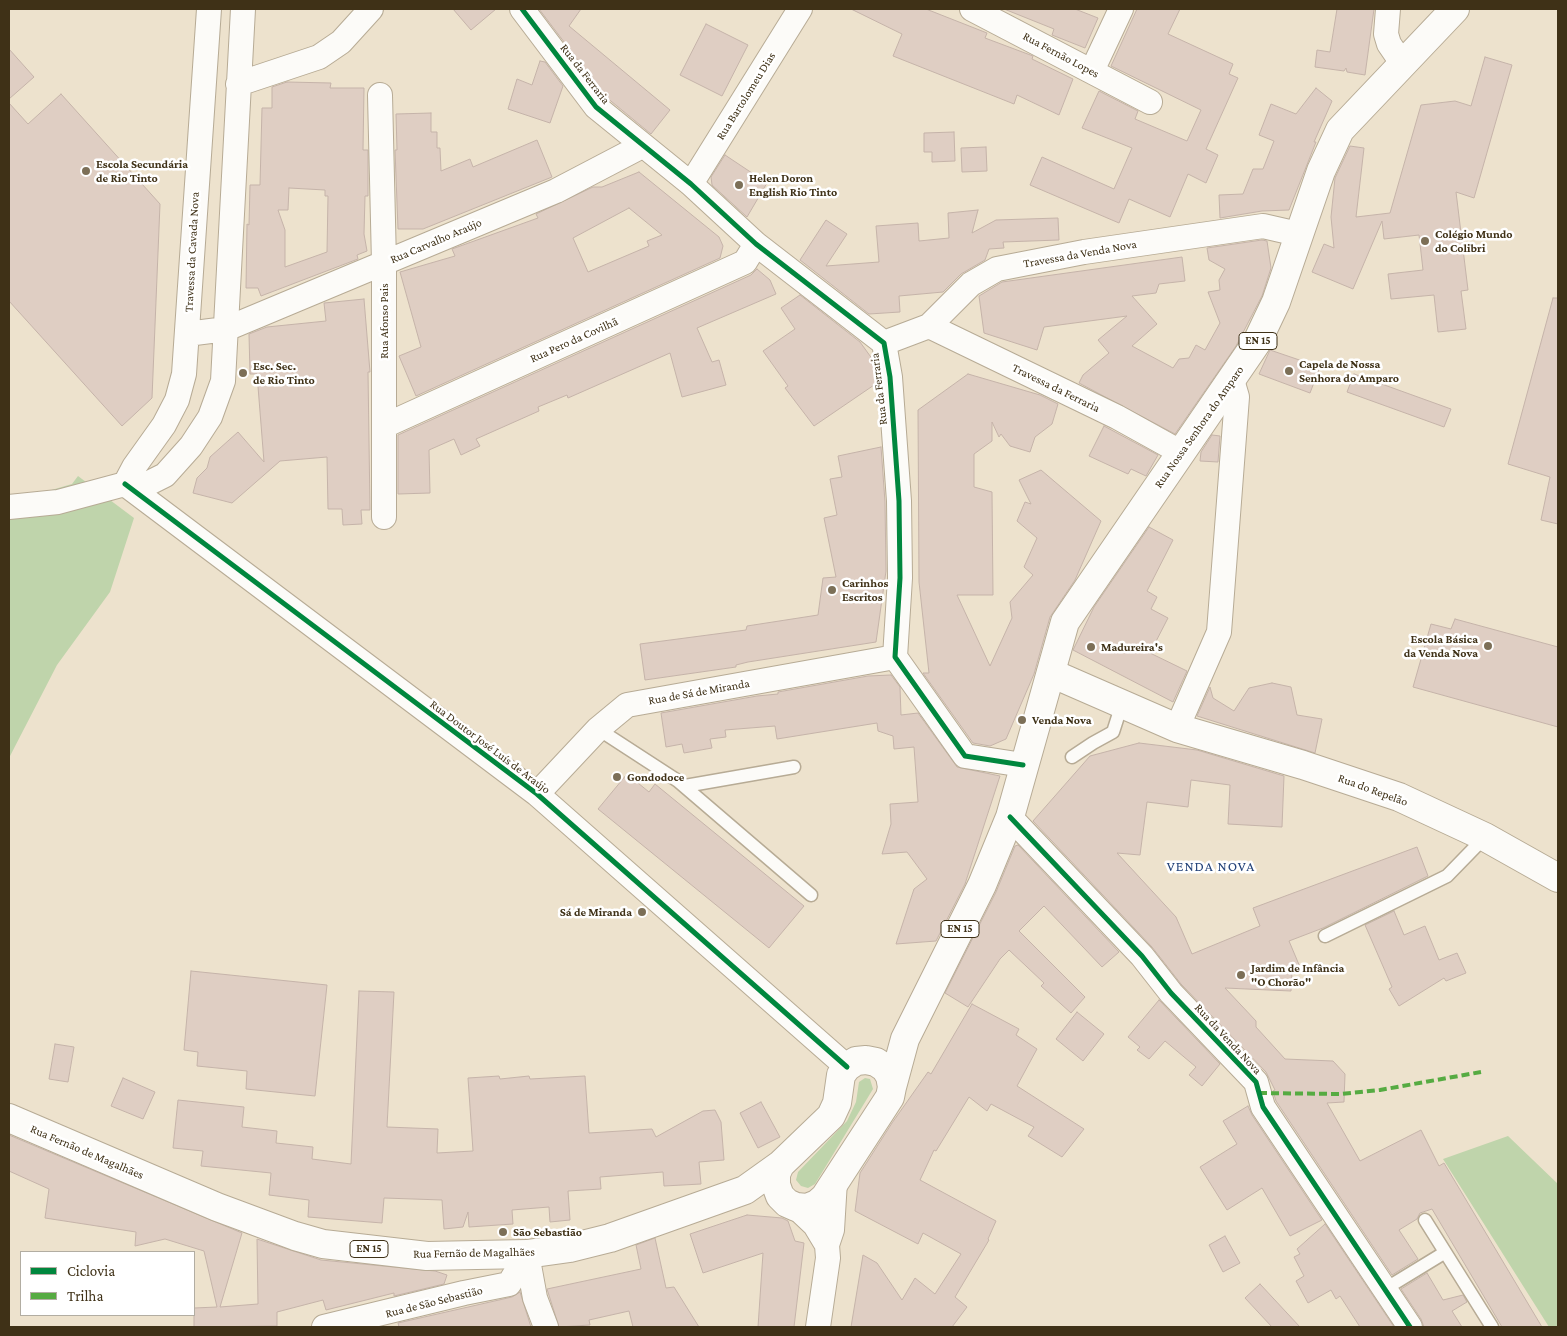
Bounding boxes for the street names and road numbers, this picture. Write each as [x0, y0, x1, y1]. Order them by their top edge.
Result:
street label: Rua Fernão Lopes [1020, 29, 1102, 81]
street label: Rua da Ferraria [557, 41, 613, 107]
street label: Rua Bartolomeu Dias [713, 49, 779, 143]
street label: Travessa da Cavada Nova [182, 191, 202, 313]
street label: Rua Carvalho Araújo [388, 215, 484, 267]
street label: Travessa da Venda Nova [1022, 237, 1138, 271]
street label: Rua Afonso Pais [377, 283, 391, 359]
street label: Rua Pero da Covilhã [528, 314, 620, 366]
road number: EN 15 [1239, 332, 1277, 350]
street label: Rua da Ferraria [867, 352, 891, 426]
street label: Travessa da Ferraria [1010, 361, 1102, 415]
street label: Rua Nossa Senhora do Amparo [1151, 363, 1247, 491]
street label: Rua de Sá de Miranda [647, 676, 751, 708]
street label: Rua Doutor José Luís de Araújo [427, 697, 553, 797]
street label: Rua do Repelão [1336, 771, 1410, 809]
road number: EN 15 [941, 921, 979, 938]
street label: Rua da Venda Nova [1191, 1001, 1265, 1077]
street label: Rua Fernão de Magalhães [28, 1122, 146, 1182]
road number: EN 15 [350, 1240, 388, 1258]
street label: Rua Fernão de Magalhães [413, 1245, 535, 1261]
street label: Rua de São Sebastião [384, 1283, 484, 1321]

